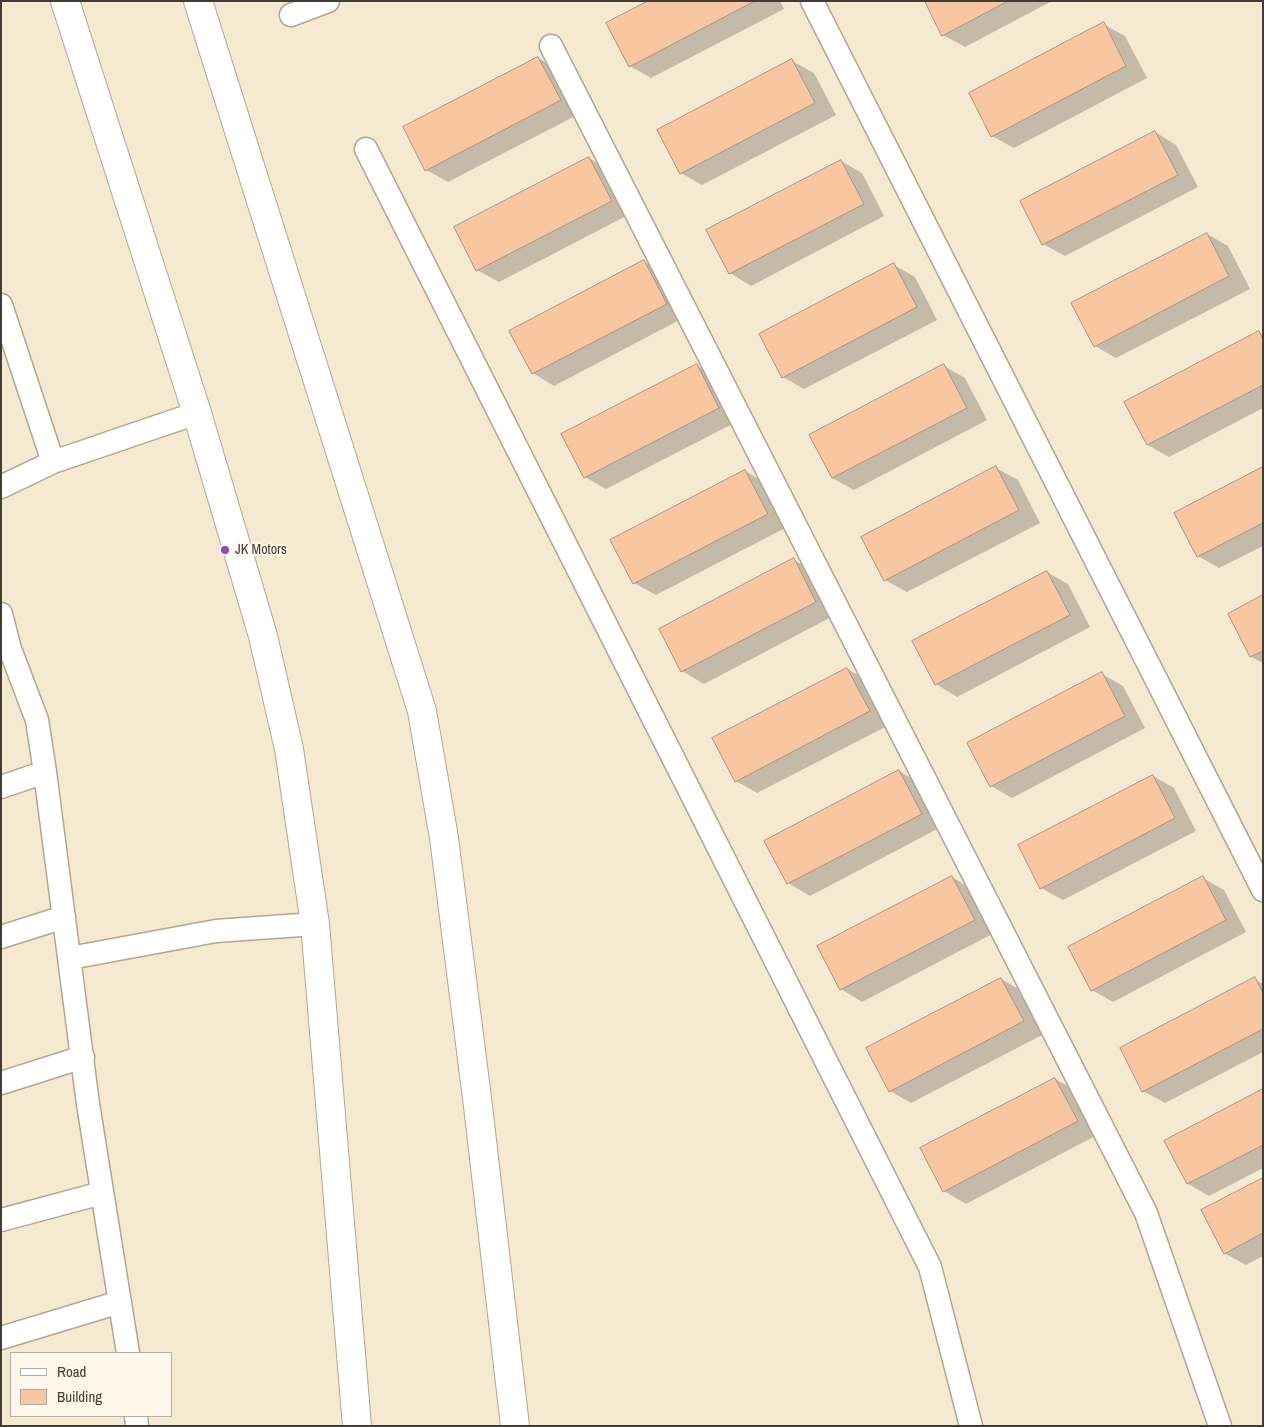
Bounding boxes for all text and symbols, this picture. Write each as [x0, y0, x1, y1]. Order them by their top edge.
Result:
place label: JK Motors [235, 542, 287, 558]
marker: JK Motors [219, 544, 231, 556]
legend [10, 1352, 172, 1417]
text: Road [57, 1361, 86, 1382]
text: Building [57, 1386, 102, 1407]

